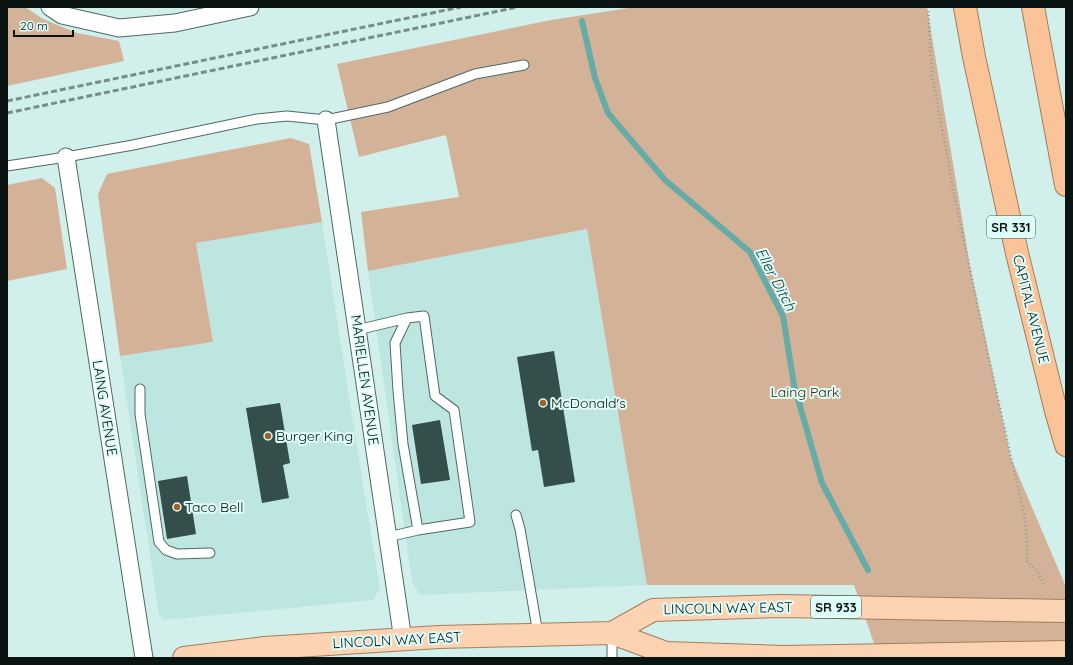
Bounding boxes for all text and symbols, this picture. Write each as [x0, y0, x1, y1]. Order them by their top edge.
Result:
scale bar [14, 12, 73, 38]
text: 20 m [20, 18, 48, 33]
road number: SR 331 [987, 216, 1035, 238]
water label: Eller Ditch [751, 244, 801, 314]
street label: CAPITAL AVENUE [1009, 253, 1053, 365]
street label: MARIELLEN AVENUE [347, 314, 383, 446]
street label: LAING AVENUE [89, 359, 121, 457]
park label: Laing Park [770, 383, 840, 401]
place label: McDonald's [551, 394, 626, 412]
marker: McDonald's [538, 398, 548, 408]
place label: Burger King [276, 427, 353, 445]
marker: Burger King [263, 431, 273, 441]
place label: Taco Bell [185, 498, 244, 516]
marker: Taco Bell [172, 502, 182, 512]
road number: SR 933 [811, 596, 861, 618]
street label: LINCOLN WAY EAST [663, 598, 793, 618]
street label: LINCOLN WAY EAST [332, 628, 462, 652]

